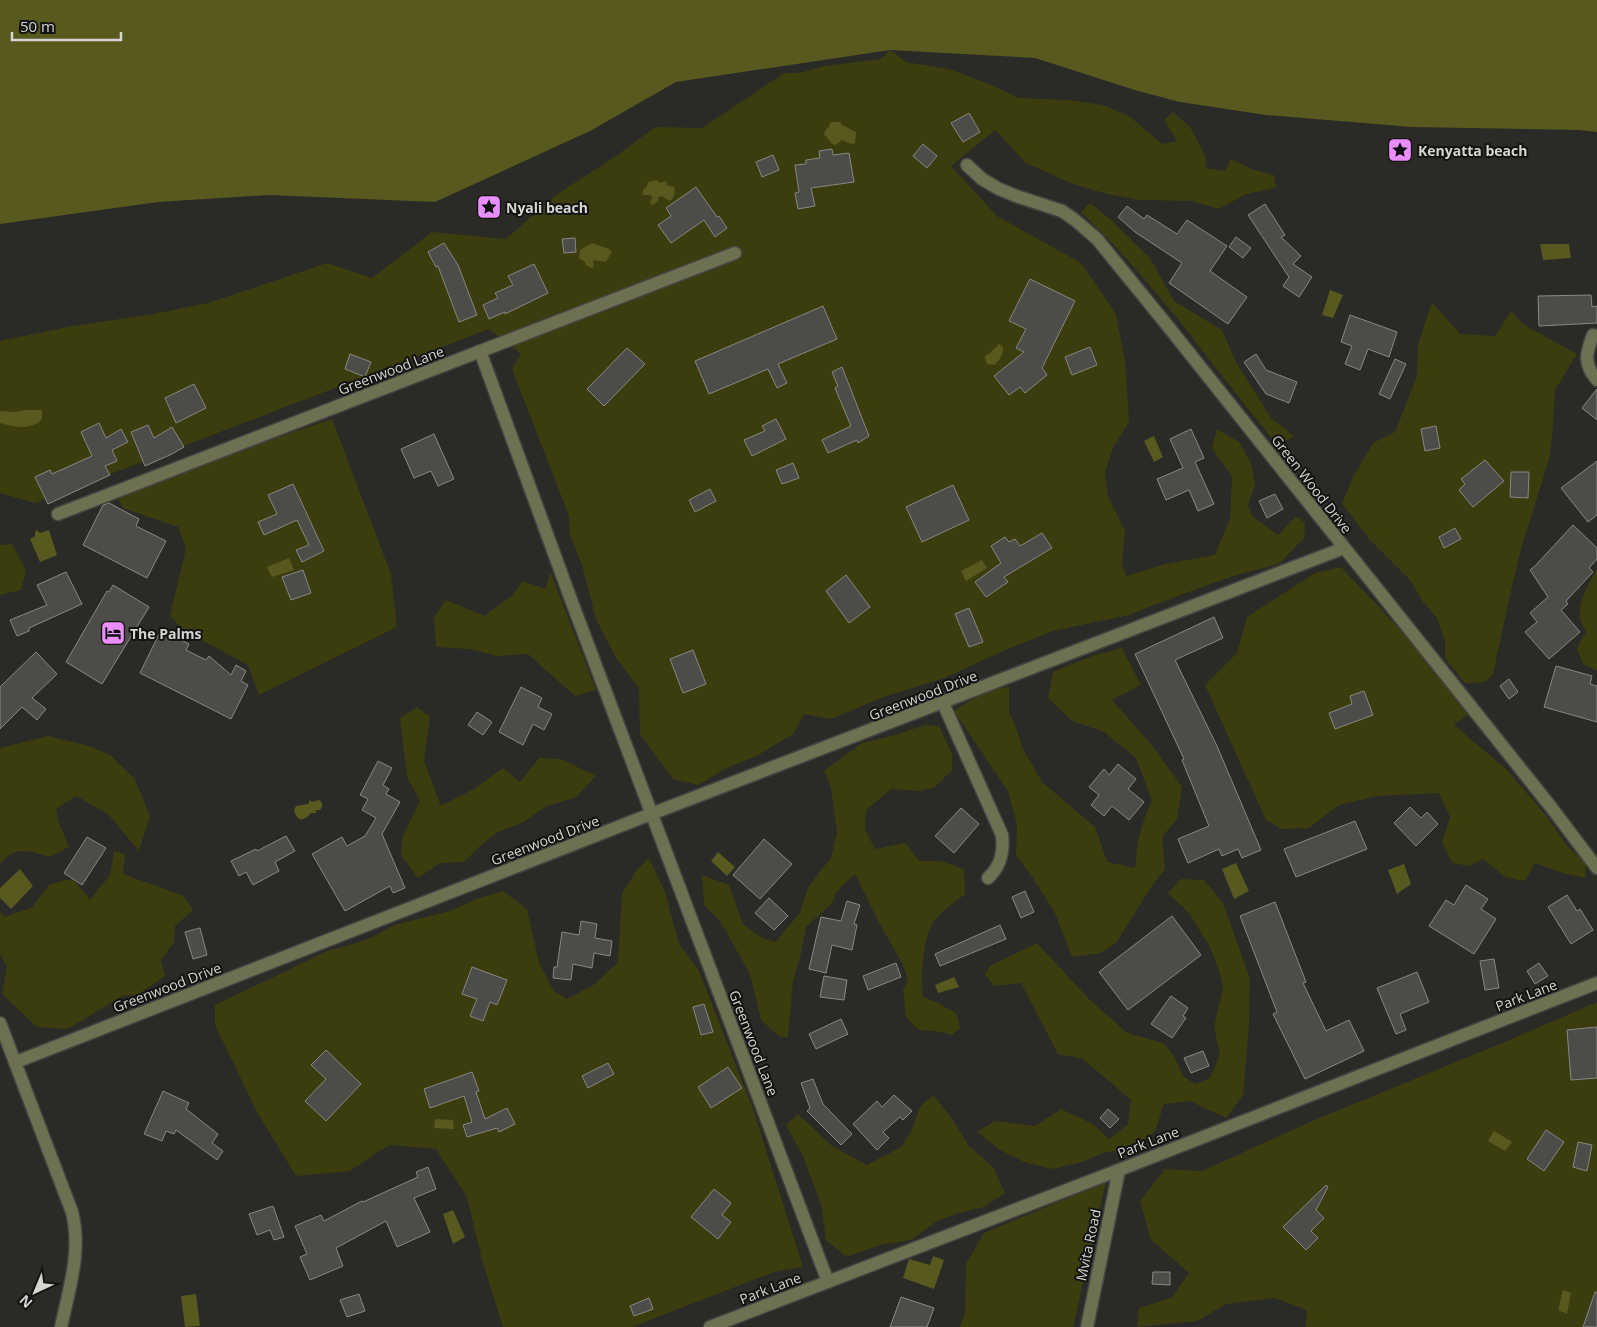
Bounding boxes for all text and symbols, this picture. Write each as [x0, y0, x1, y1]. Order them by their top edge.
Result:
scale bar [12, 10, 121, 42]
text: 50 m [20, 16, 55, 36]
place icon: Kenyatta beach [1387, 137, 1413, 163]
place label: Kenyatta beach [1418, 141, 1527, 160]
place icon: Nyali beach [476, 194, 502, 220]
place label: Nyali beach [506, 198, 588, 217]
street label: Greenwood Lane [335, 341, 447, 399]
street label: Green Wood Drive [1268, 431, 1357, 537]
hotel icon: The Palms [100, 620, 126, 646]
place label: The Palms [130, 624, 201, 643]
street label: Greenwood Drive [866, 666, 980, 724]
street label: Greenwood Drive [488, 811, 602, 869]
street label: Greenwood Drive [110, 958, 224, 1016]
street label: Park Lane [1493, 975, 1560, 1015]
street label: Greenwood Lane [725, 987, 783, 1099]
street label: Park Lane [1115, 1122, 1182, 1162]
street label: Mvita Road [1071, 1207, 1105, 1283]
north arrow [10, 1267, 60, 1317]
street label: Park Lane [737, 1268, 804, 1308]
text: N [15, 1291, 36, 1313]

